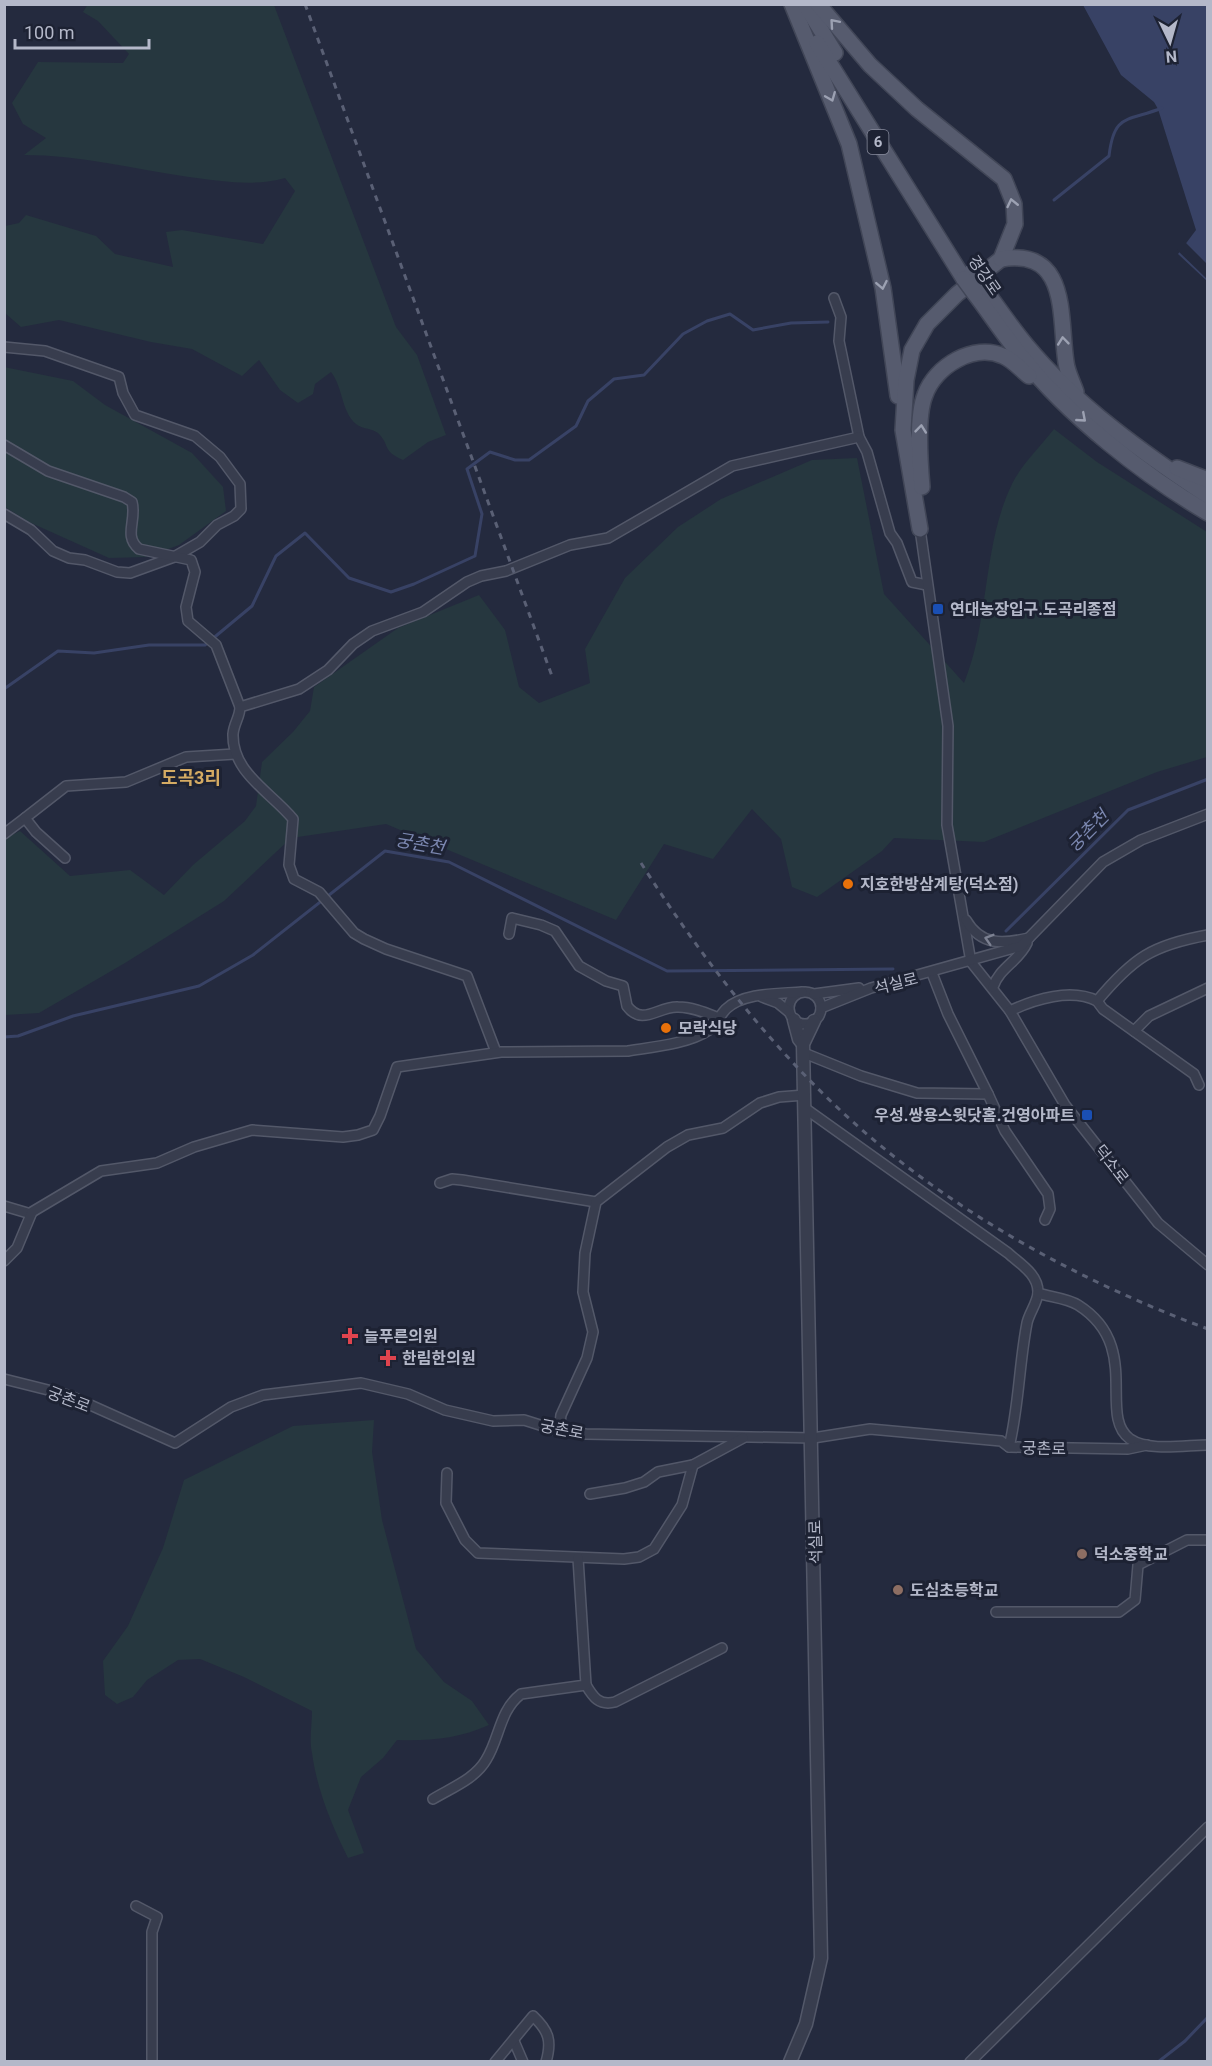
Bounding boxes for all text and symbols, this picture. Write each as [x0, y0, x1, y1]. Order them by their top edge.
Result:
scale bar [15, 12, 148, 50]
north arrow [1140, 12, 1200, 72]
one-way arrow [830, 19, 841, 30]
text: 100 m [24, 22, 75, 43]
text: N [1165, 46, 1178, 66]
one-way arrow [824, 91, 836, 102]
road number: 6 [868, 130, 888, 154]
one-way arrow [1007, 199, 1020, 209]
street label: 경강로 [964, 252, 1005, 299]
one-way arrow [875, 280, 888, 290]
one-way arrow [1057, 336, 1070, 346]
one-way arrow [1075, 410, 1086, 421]
one-way arrow [914, 425, 927, 434]
place label: 연대농장입구.도곡리종점 [950, 600, 1117, 619]
marker: 연대농장입구.도곡리종점 [931, 602, 945, 616]
district label: 도곡3리 [161, 767, 221, 788]
water label: 궁촌천 [1063, 804, 1114, 856]
water label: 궁촌천 [394, 829, 449, 859]
place label: 지호한방삼계탕(덕소점) [860, 875, 1018, 894]
marker: 지호한방삼계탕(덕소점) [841, 877, 855, 891]
one-way arrow [985, 934, 995, 946]
street label: 석실로 [872, 969, 920, 998]
place label: 모락식당 [678, 1019, 737, 1038]
marker: 모락식당 [659, 1021, 673, 1035]
place label: 우성.쌍용스윗닷홈.건영아파트 [874, 1106, 1075, 1125]
marker: 우성.쌍용스윗닷홈.건영아파트 [1080, 1108, 1094, 1122]
street label: 덕소로 [1091, 1141, 1133, 1188]
marker: 늘푸른의원 [341, 1327, 359, 1345]
place label: 늘푸른의원 [364, 1327, 438, 1346]
marker: 한림한의원 [379, 1349, 397, 1367]
place label: 한림한의원 [402, 1349, 476, 1368]
street label: 궁촌로 [45, 1383, 93, 1416]
street label: 궁촌로 [538, 1416, 586, 1443]
street label: 궁촌로 [1022, 1439, 1067, 1458]
street label: 석실로 [806, 1519, 825, 1564]
place label: 덕소중학교 [1094, 1545, 1168, 1564]
marker: 덕소중학교 [1075, 1547, 1089, 1561]
place label: 도심초등학교 [910, 1581, 999, 1600]
marker: 도심초등학교 [891, 1583, 905, 1597]

